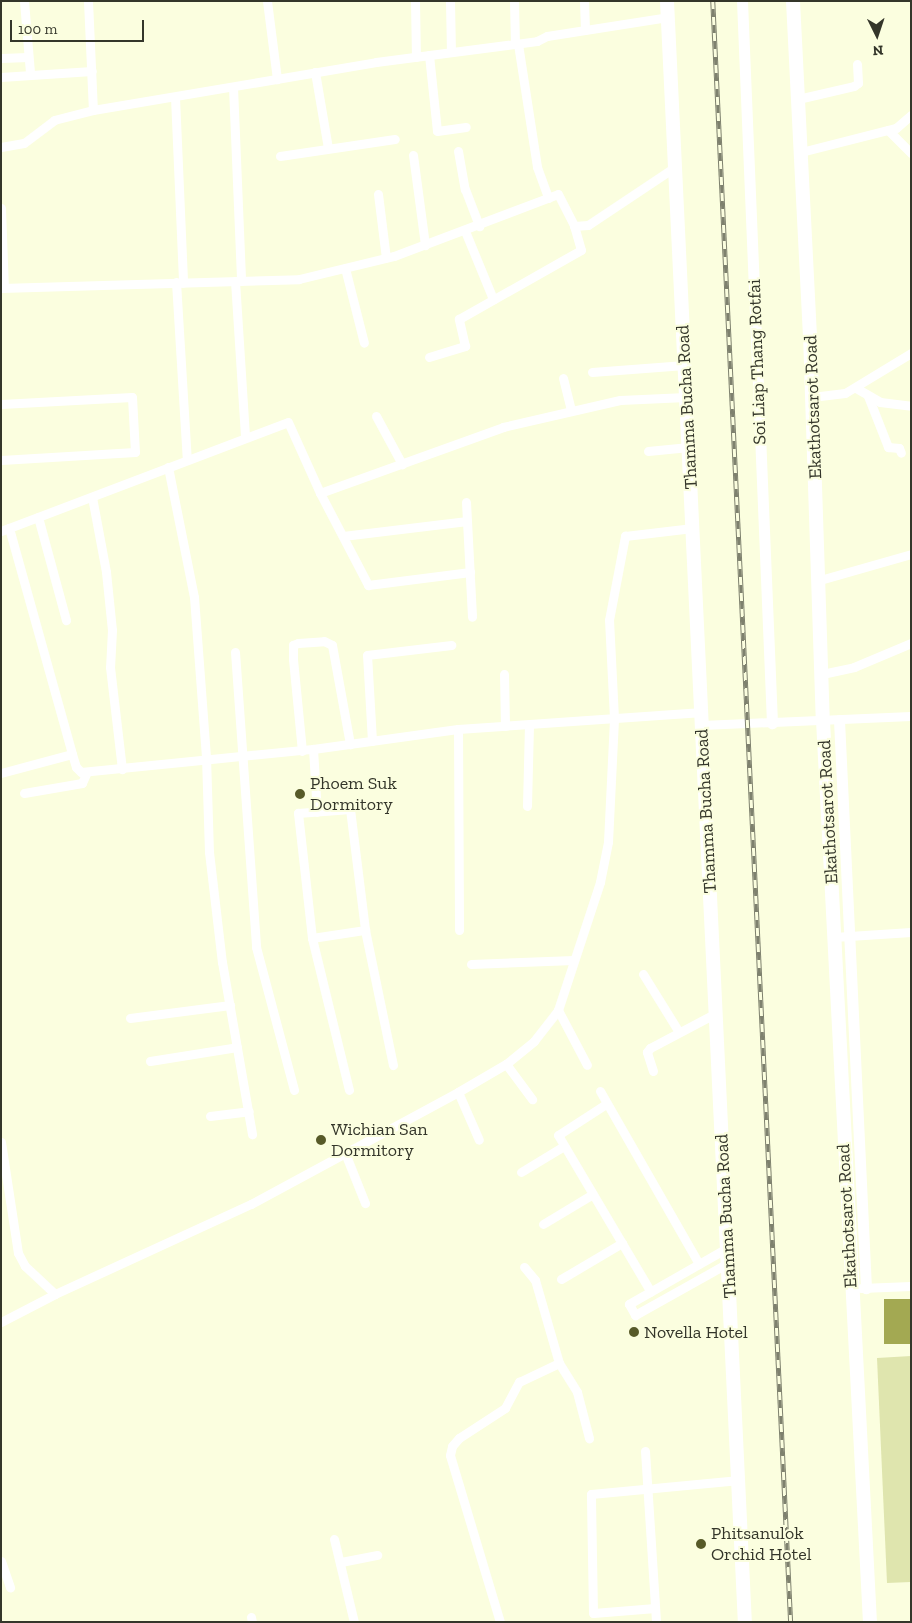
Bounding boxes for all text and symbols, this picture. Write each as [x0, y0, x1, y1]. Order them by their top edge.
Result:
scale bar [12, 10, 146, 42]
north arrow [852, 10, 902, 60]
text: 100 m [18, 20, 57, 38]
text: N [872, 42, 884, 59]
street label: Soi Liap Thang Rotfai [743, 279, 771, 445]
street label: Thamma Bucha Road [672, 324, 702, 490]
street label: Ekathotsarot Road [800, 335, 826, 479]
street label: Thamma Bucha Road [691, 728, 721, 894]
street label: Ekathotsarot Road [813, 739, 843, 885]
place label: Phoem Suk Dormitory [310, 773, 397, 816]
marker: Phoem Suk Dormitory [294, 788, 306, 800]
place label: Wichian San Dormitory [331, 1119, 428, 1162]
street label: Thamma Bucha Road [711, 1133, 741, 1299]
marker: Wichian San Dormitory [315, 1134, 327, 1146]
street label: Ekathotsarot Road [832, 1143, 862, 1289]
place label: Novella Hotel [644, 1321, 748, 1343]
marker: Novella Hotel [628, 1326, 640, 1338]
place label: Phitsanulok Orchid Hotel [711, 1523, 811, 1566]
marker: Phitsanulok Orchid Hotel [695, 1538, 707, 1550]

